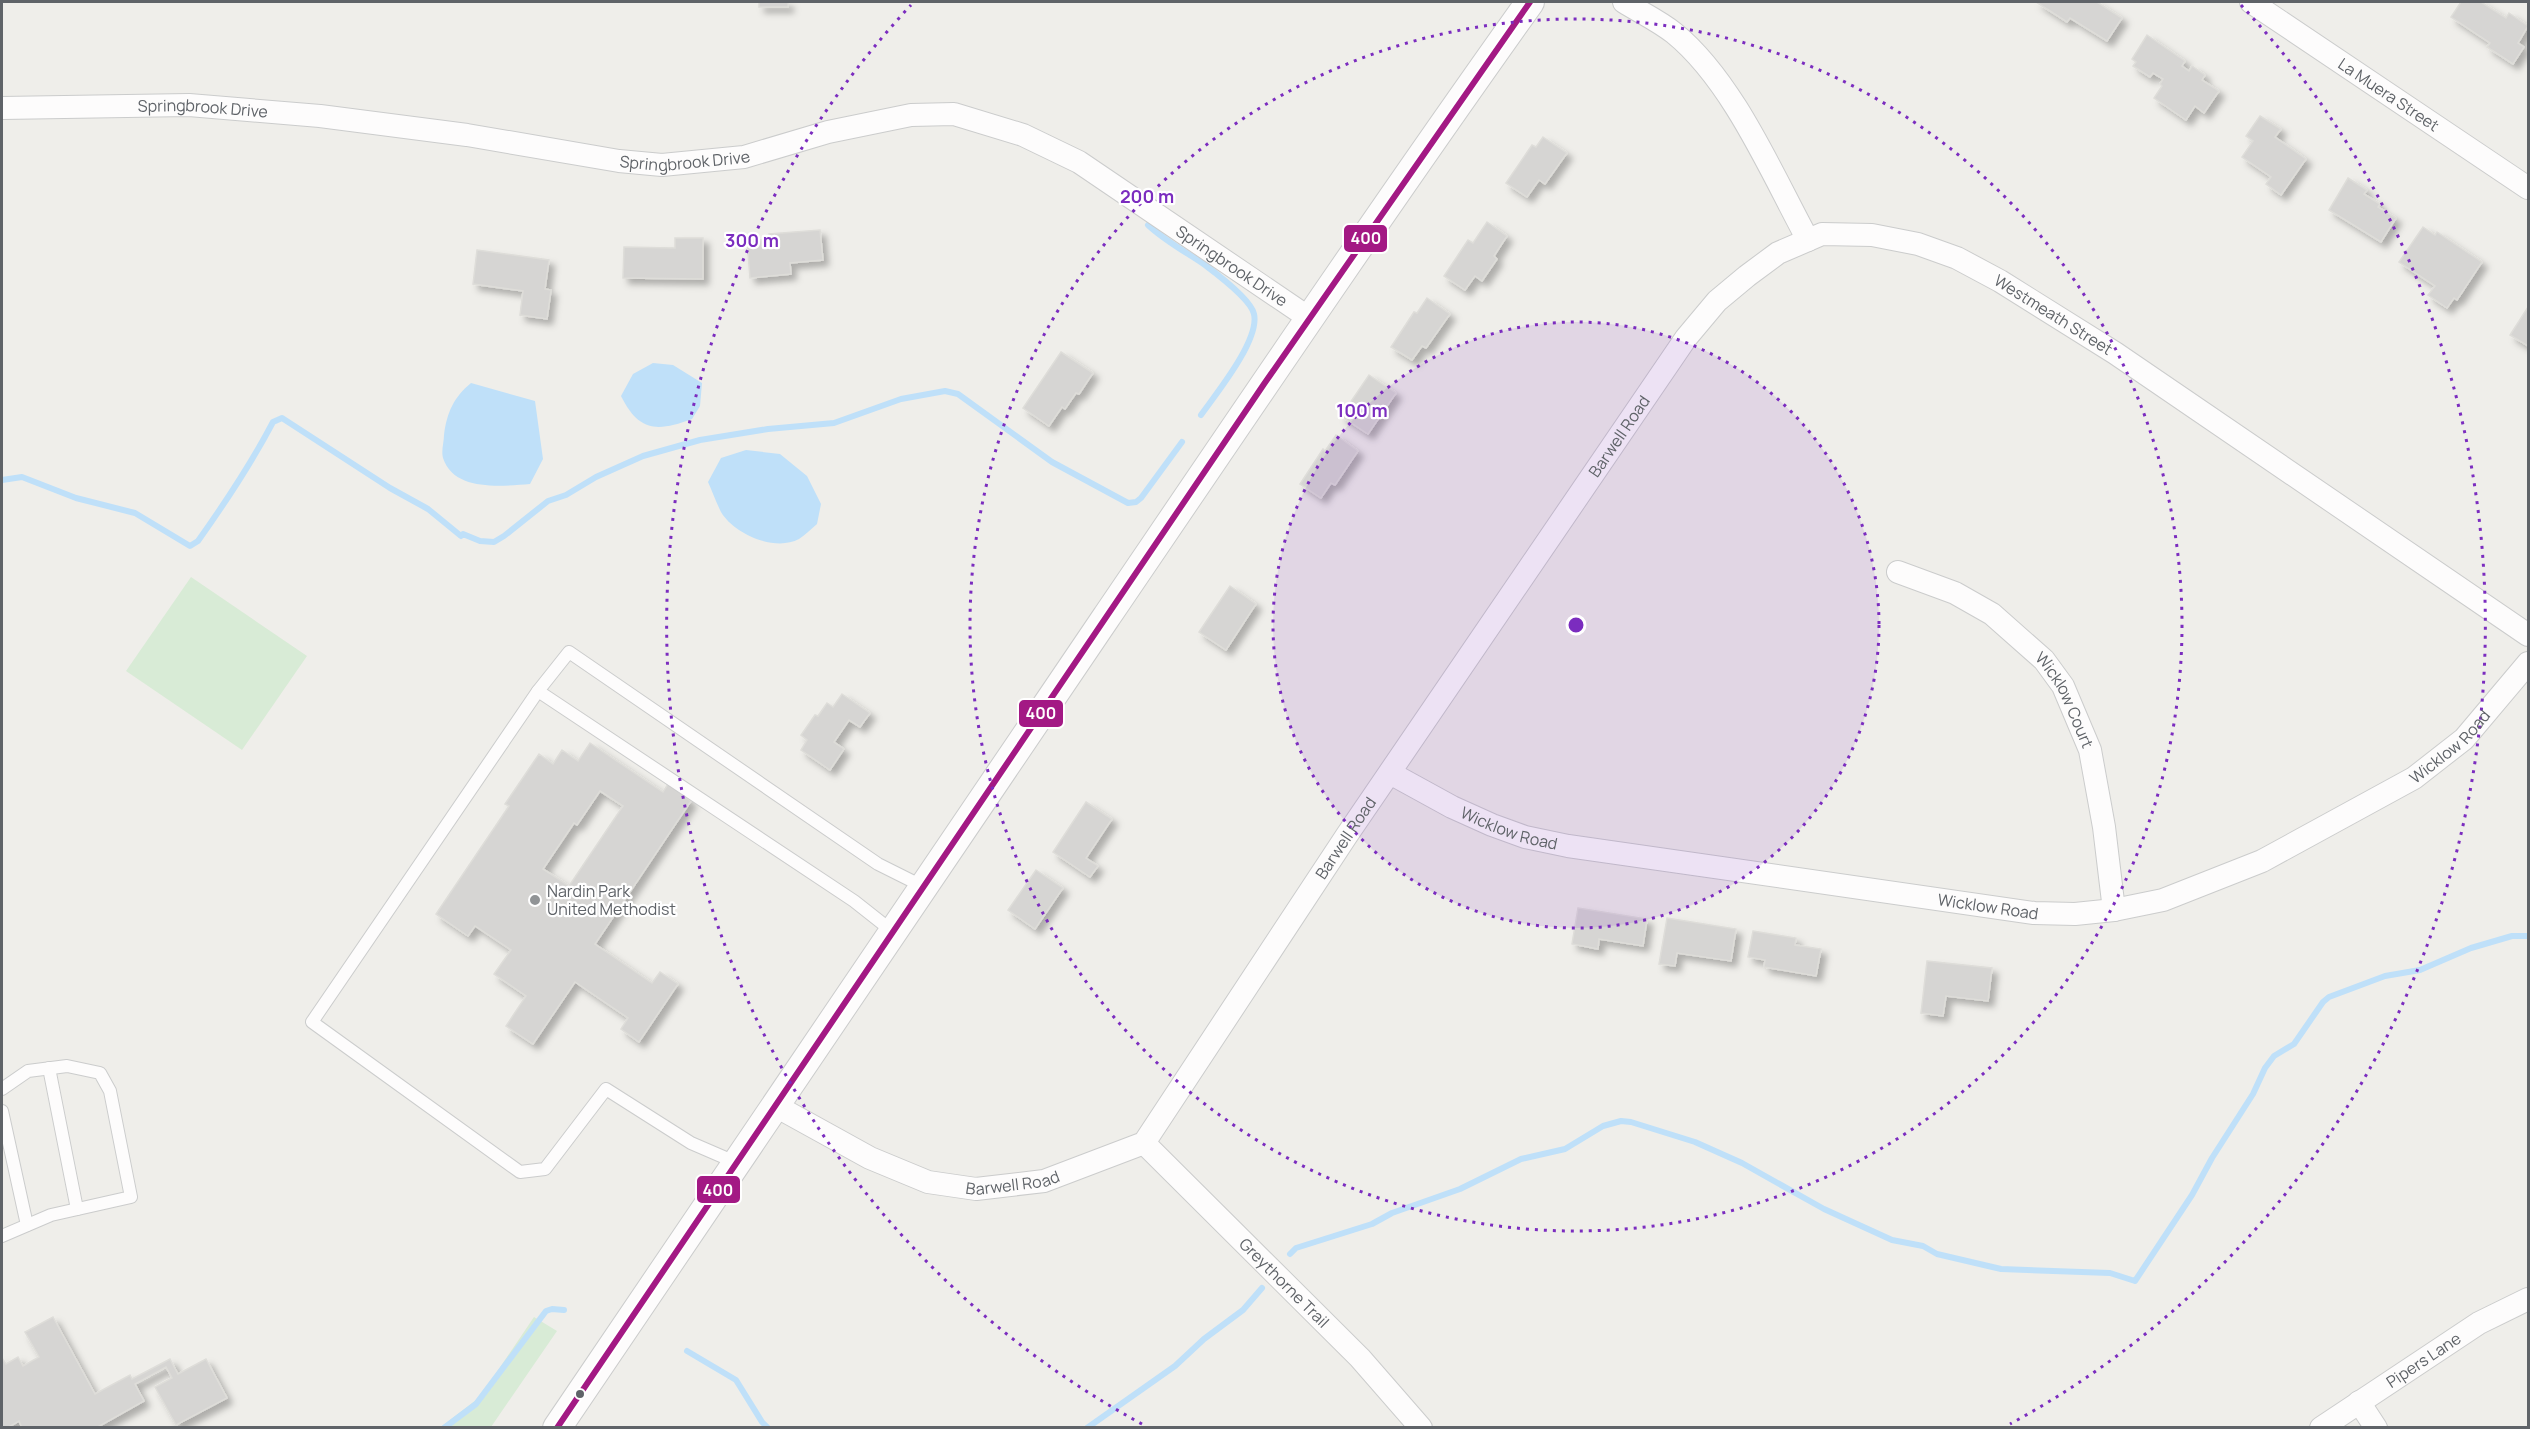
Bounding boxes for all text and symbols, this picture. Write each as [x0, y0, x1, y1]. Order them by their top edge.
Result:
street label: La Muera Street [2334, 53, 2444, 136]
street label: Springbrook Drive [138, 94, 269, 123]
street label: Springbrook Drive [619, 145, 753, 176]
text: 200 m [1120, 184, 1174, 208]
street label: Springbrook Drive [1172, 220, 1292, 311]
line badge: 400 [1343, 224, 1388, 253]
text: 400 [1351, 227, 1381, 249]
text: 300 m [725, 228, 779, 252]
street label: Westmeath Street [1990, 269, 2117, 360]
street label: Barwell Road [1583, 391, 1655, 481]
text: 100 m [1336, 398, 1388, 422]
centre of rings [1566, 615, 1586, 635]
street label: Wicklow Court [2031, 647, 2099, 751]
line badge: 400 [1018, 699, 1064, 728]
text: 400 [1026, 702, 1056, 724]
street label: Wicklow Road [2405, 705, 2495, 789]
street label: Barwell Road [1310, 792, 1381, 883]
street label: Wicklow Road [1457, 801, 1560, 855]
place label: Nardin Park United Methodist [547, 880, 676, 920]
street label: Wicklow Road [1936, 888, 2040, 925]
marker: Nardin Park United Methodist [528, 893, 542, 907]
street label: Barwell Road [964, 1165, 1063, 1200]
line badge: 400 [696, 1175, 741, 1204]
text: 400 [703, 1179, 733, 1201]
street label: Greythorne Trail [1234, 1233, 1334, 1332]
street label: Pipers Lane [2382, 1327, 2465, 1393]
unlabelled marker [574, 1388, 586, 1400]

